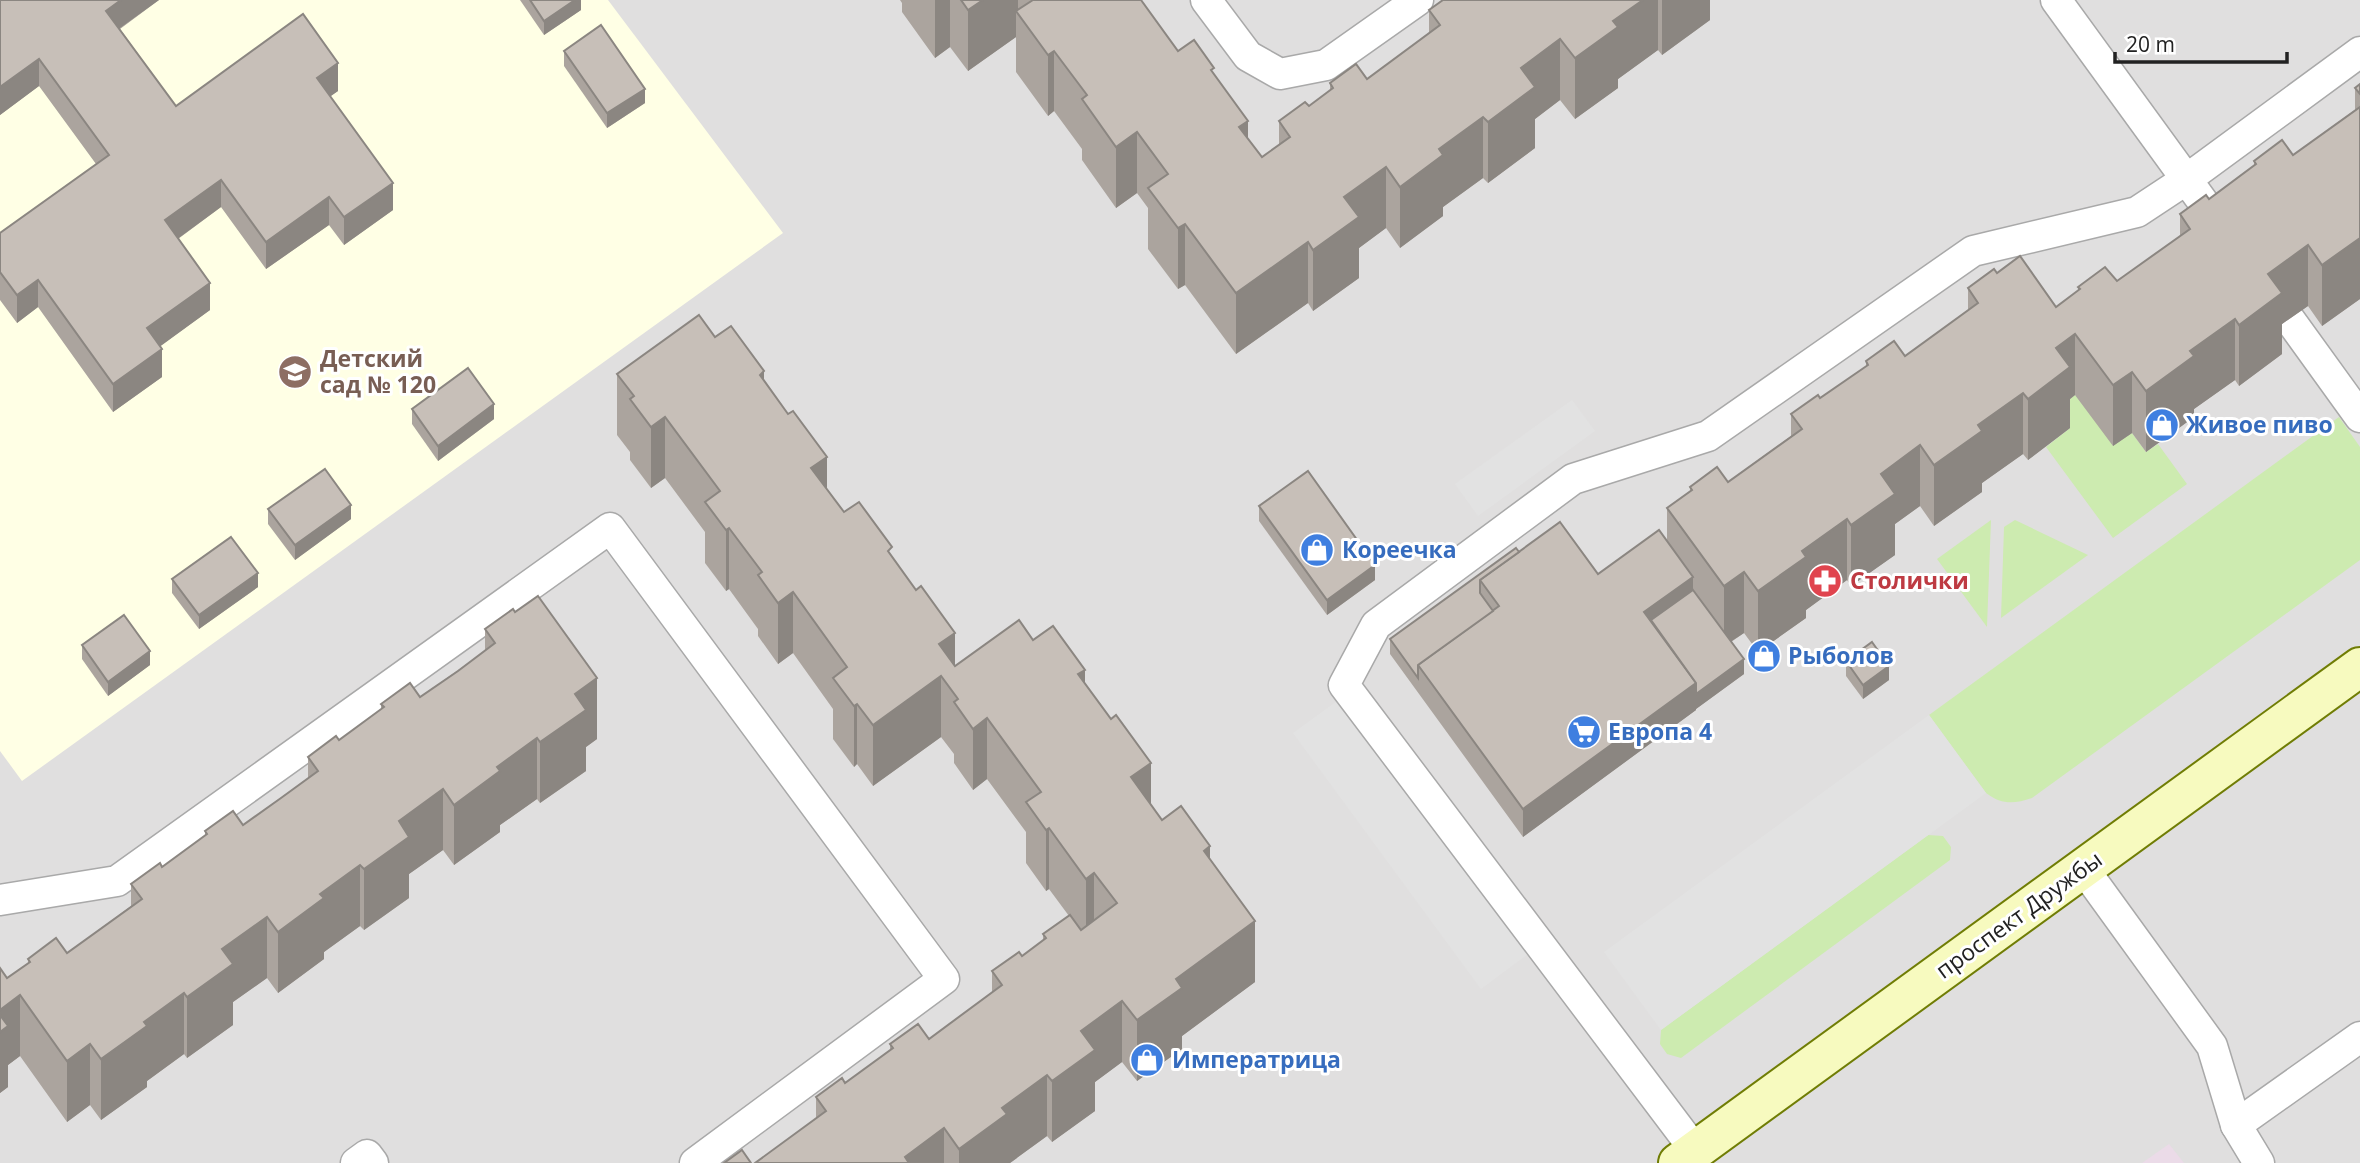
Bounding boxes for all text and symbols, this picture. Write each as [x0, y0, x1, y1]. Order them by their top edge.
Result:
scale bar [2115, 21, 2286, 65]
text: 20 m [2126, 30, 2175, 58]
place label: Детский сад № 120 [320, 342, 436, 400]
school or university icon: Детский сад № 120 [276, 353, 314, 391]
shop icon: Живое пиво [2143, 406, 2181, 444]
place label: Живое пиво [2186, 408, 2333, 440]
shop icon: Кореечка [1298, 531, 1336, 569]
place label: Кореечка [1342, 533, 1457, 565]
pharmacy icon: Столички [1806, 562, 1844, 600]
place label: Столички [1850, 564, 1969, 596]
shop icon: Рыболов [1745, 637, 1783, 675]
place label: Рыболов [1788, 639, 1894, 671]
supermarket icon: Европа 4 [1565, 713, 1603, 751]
place label: Европа 4 [1608, 715, 1712, 747]
street label: проспект Дружбы [1929, 843, 2108, 986]
shop icon: Императрица [1128, 1041, 1166, 1079]
place label: Императрица [1172, 1043, 1341, 1075]

